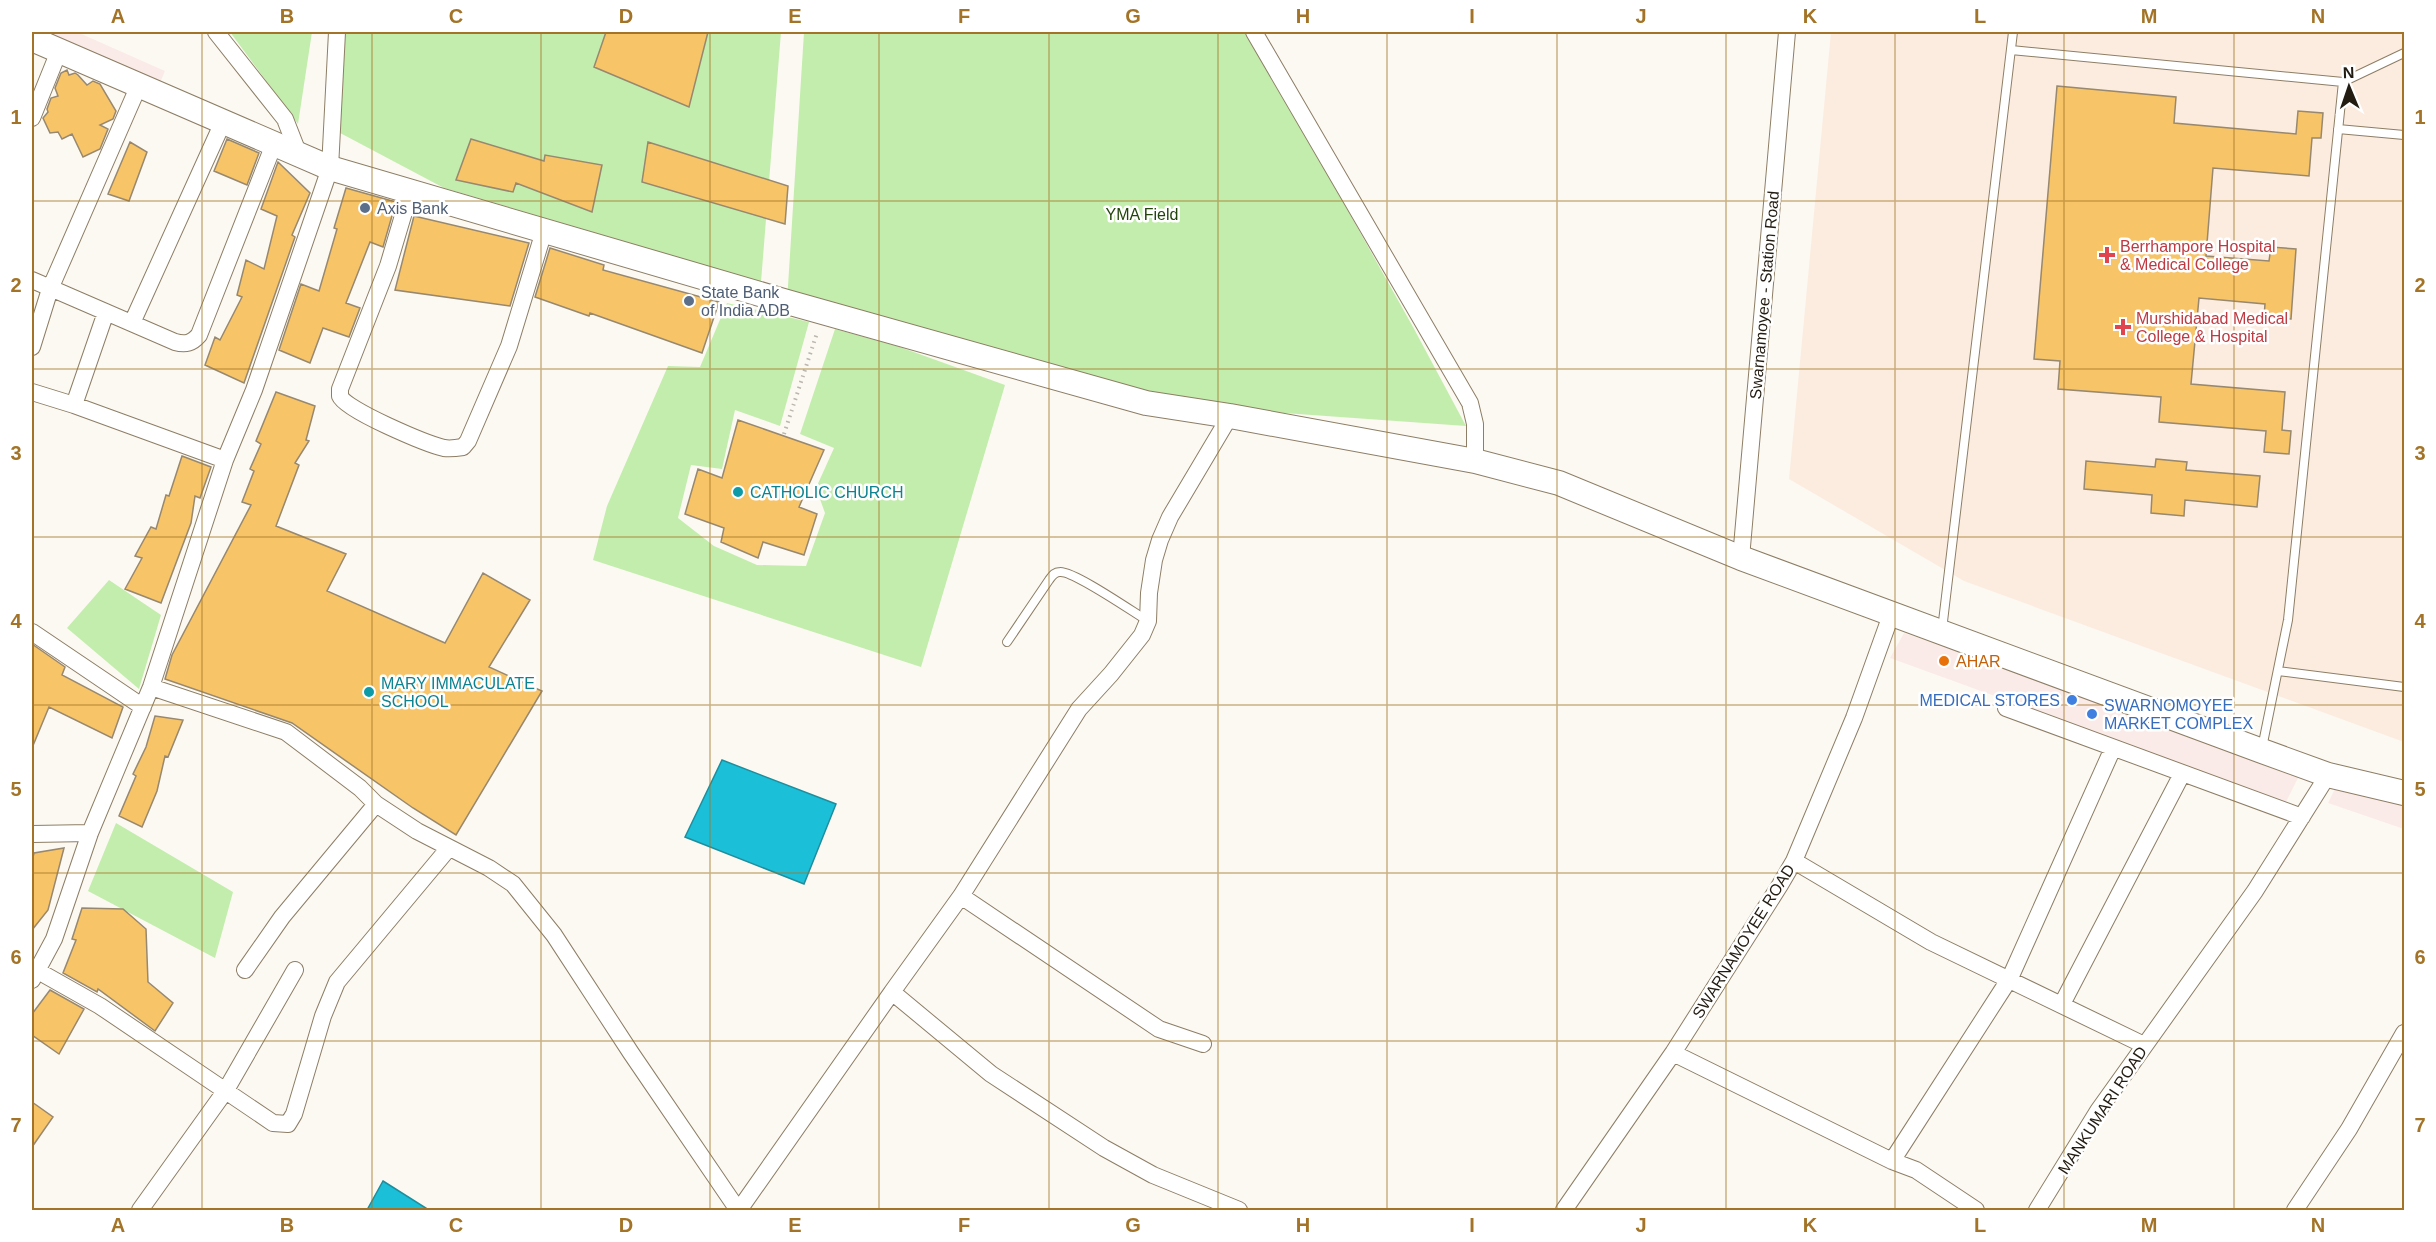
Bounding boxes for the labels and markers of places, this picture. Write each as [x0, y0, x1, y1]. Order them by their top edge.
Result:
place label: Axis Bank [377, 200, 449, 217]
marker: Axis Bank [358, 201, 372, 215]
place label: Berrhampore Hospital & Medical College [2120, 238, 2276, 273]
marker: Berrhampore Hospital & Medical College [2098, 246, 2116, 264]
place label: State Bank of India ADB [701, 284, 790, 319]
marker: State Bank of India ADB [682, 294, 696, 308]
place label: Murshidabad Medical College & Hospital [2136, 310, 2288, 345]
marker: Murshidabad Medical College & Hospital [2114, 318, 2132, 336]
place label: CATHOLIC CHURCH [750, 484, 903, 501]
marker: CATHOLIC CHURCH [731, 485, 745, 499]
place label: AHAR [1956, 653, 2000, 670]
marker: AHAR [1937, 654, 1951, 668]
place label: MARY IMMACULATE SCHOOL [381, 675, 535, 710]
marker: MARY IMMACULATE SCHOOL [362, 685, 376, 699]
place label: MEDICAL STORES [1920, 692, 2060, 709]
marker: MEDICAL STORES [2065, 693, 2079, 707]
place label: SWARNOMOYEE MARKET COMPLEX [2104, 697, 2253, 732]
marker: SWARNOMOYEE MARKET COMPLEX [2085, 707, 2099, 721]

